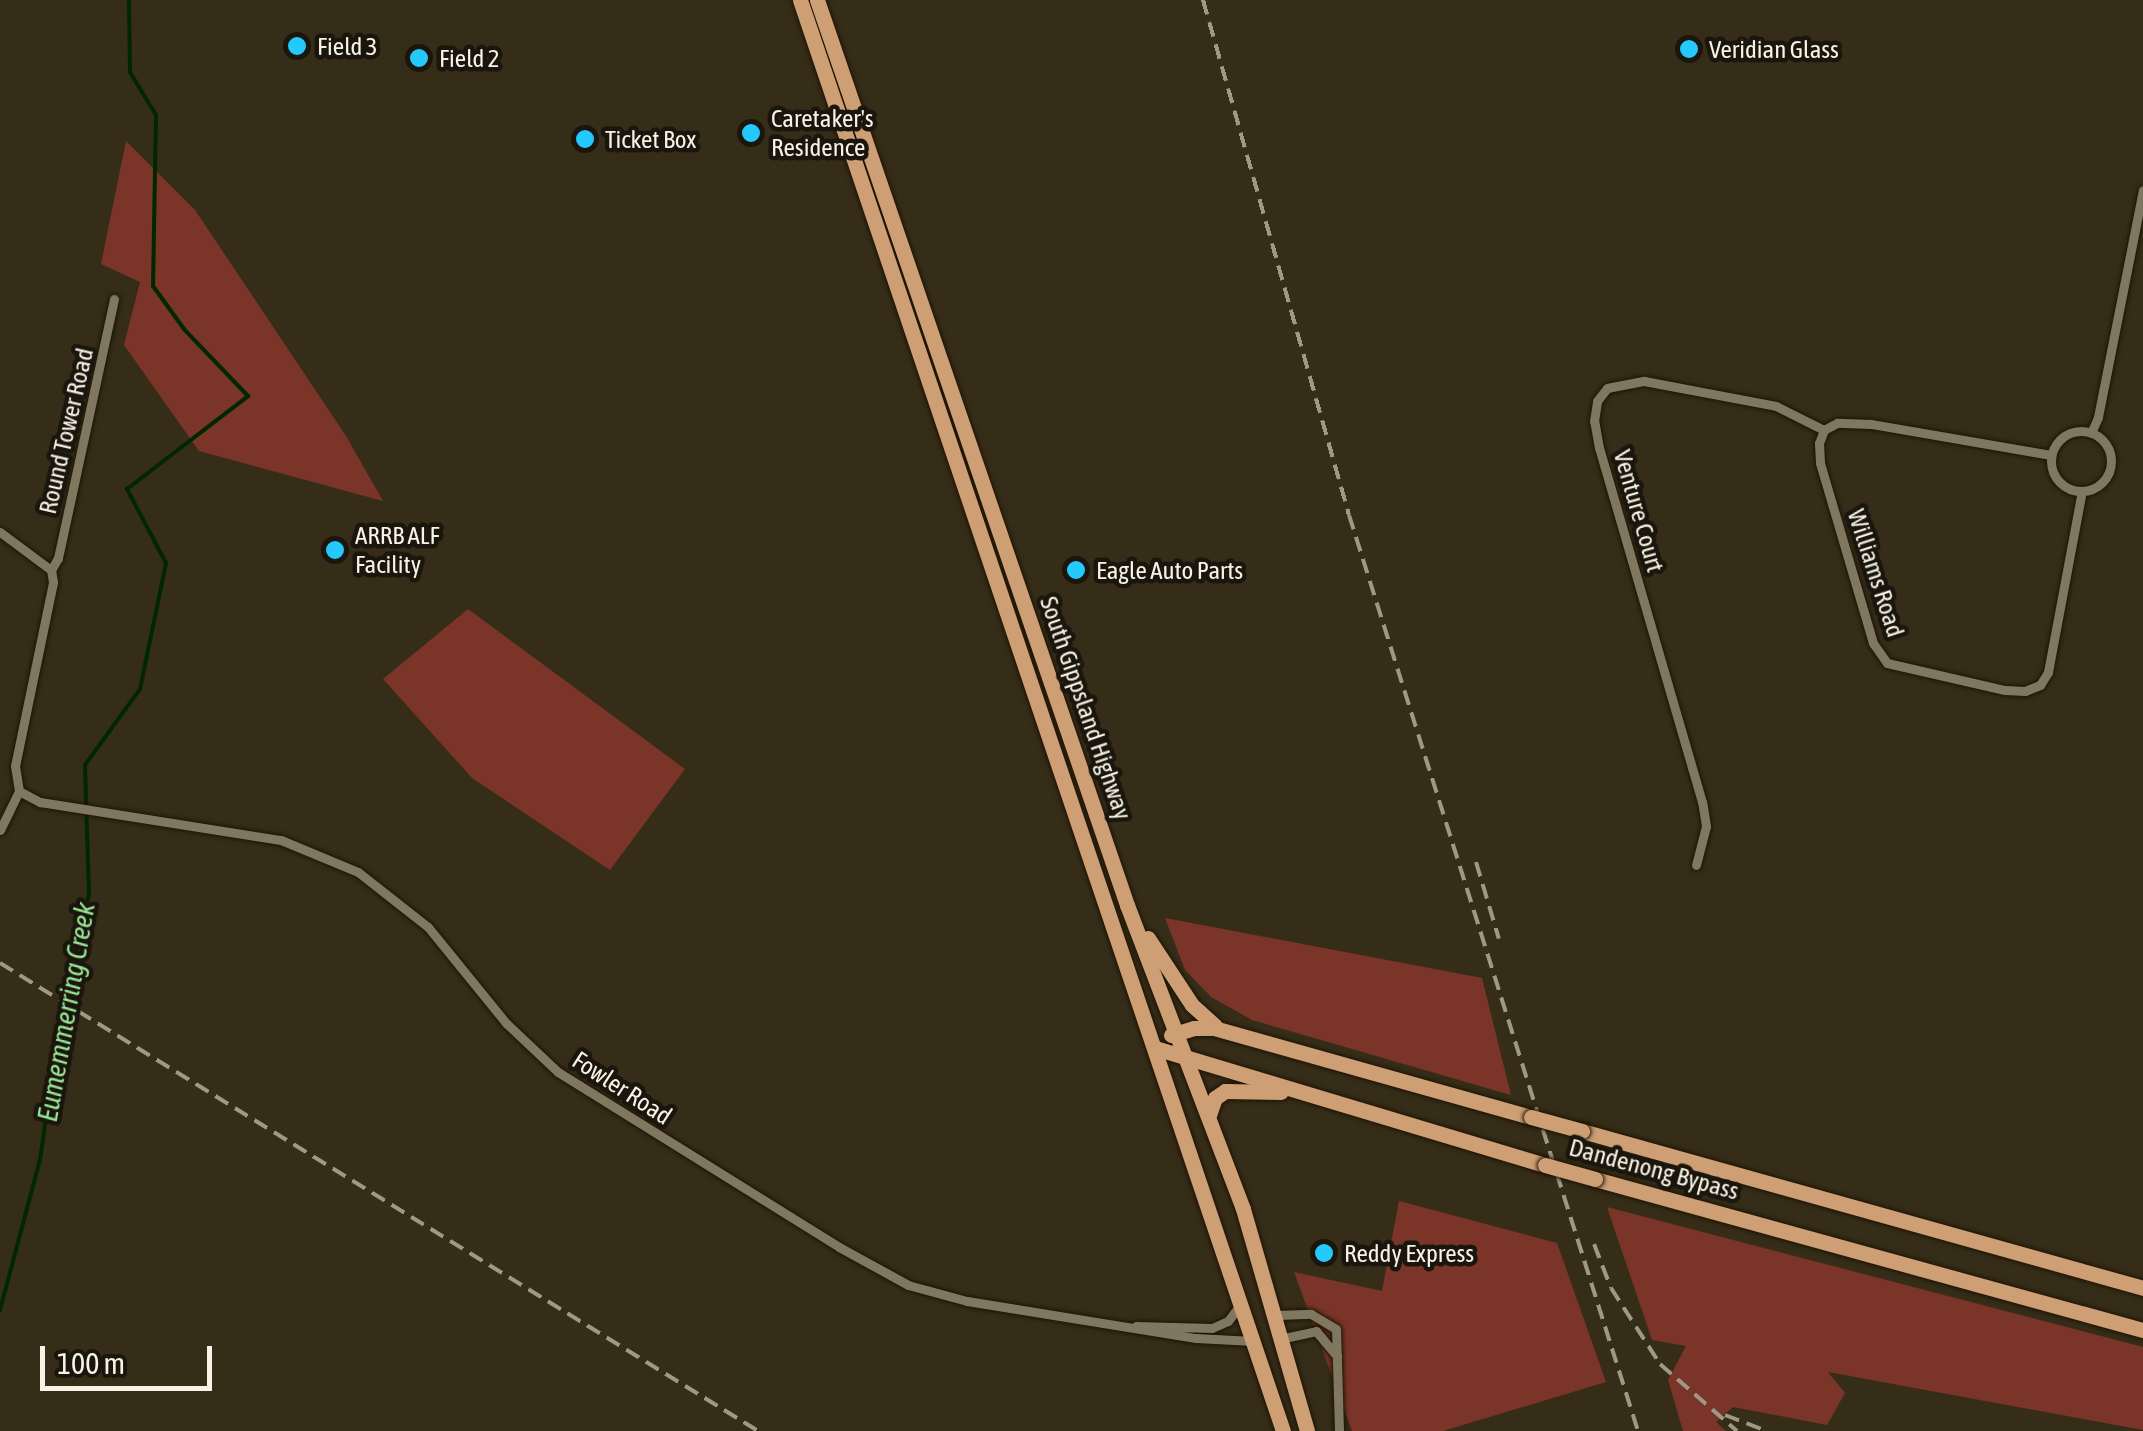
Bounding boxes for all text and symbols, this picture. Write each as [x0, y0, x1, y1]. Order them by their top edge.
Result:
place label: Field 3 [317, 31, 378, 61]
place label: Veridian Glass [1709, 34, 1839, 64]
marker: Field 3 [286, 35, 308, 57]
marker: Veridian Glass [1678, 38, 1700, 60]
place label: Field 2 [439, 43, 500, 73]
marker: Field 2 [408, 47, 430, 69]
place label: Caretaker's Residence [771, 104, 874, 163]
marker: Caretaker's Residence [740, 122, 762, 144]
place label: Ticket Box [605, 124, 696, 154]
marker: Ticket Box [574, 128, 596, 150]
street label: Round Tower Road [32, 345, 100, 517]
street label: Venture Court [1607, 446, 1671, 576]
street label: Williams Road [1841, 505, 1911, 641]
place label: ARRB ALF Facility [355, 521, 440, 580]
marker: ARRB ALF Facility [324, 539, 346, 561]
place label: Eagle Auto Parts [1096, 555, 1243, 585]
marker: Eagle Auto Parts [1065, 559, 1087, 581]
street label: South Gippsland Highway [1034, 592, 1138, 824]
water label: Eumemmerring Creek [30, 900, 102, 1124]
street label: Fowler Road [567, 1045, 677, 1131]
street label: Dandenong Bypass [1566, 1132, 1742, 1206]
place label: Reddy Express [1344, 1238, 1474, 1268]
marker: Reddy Express [1313, 1242, 1335, 1264]
scale bar [45, 1326, 218, 1388]
text: 100 m [57, 1346, 125, 1380]

